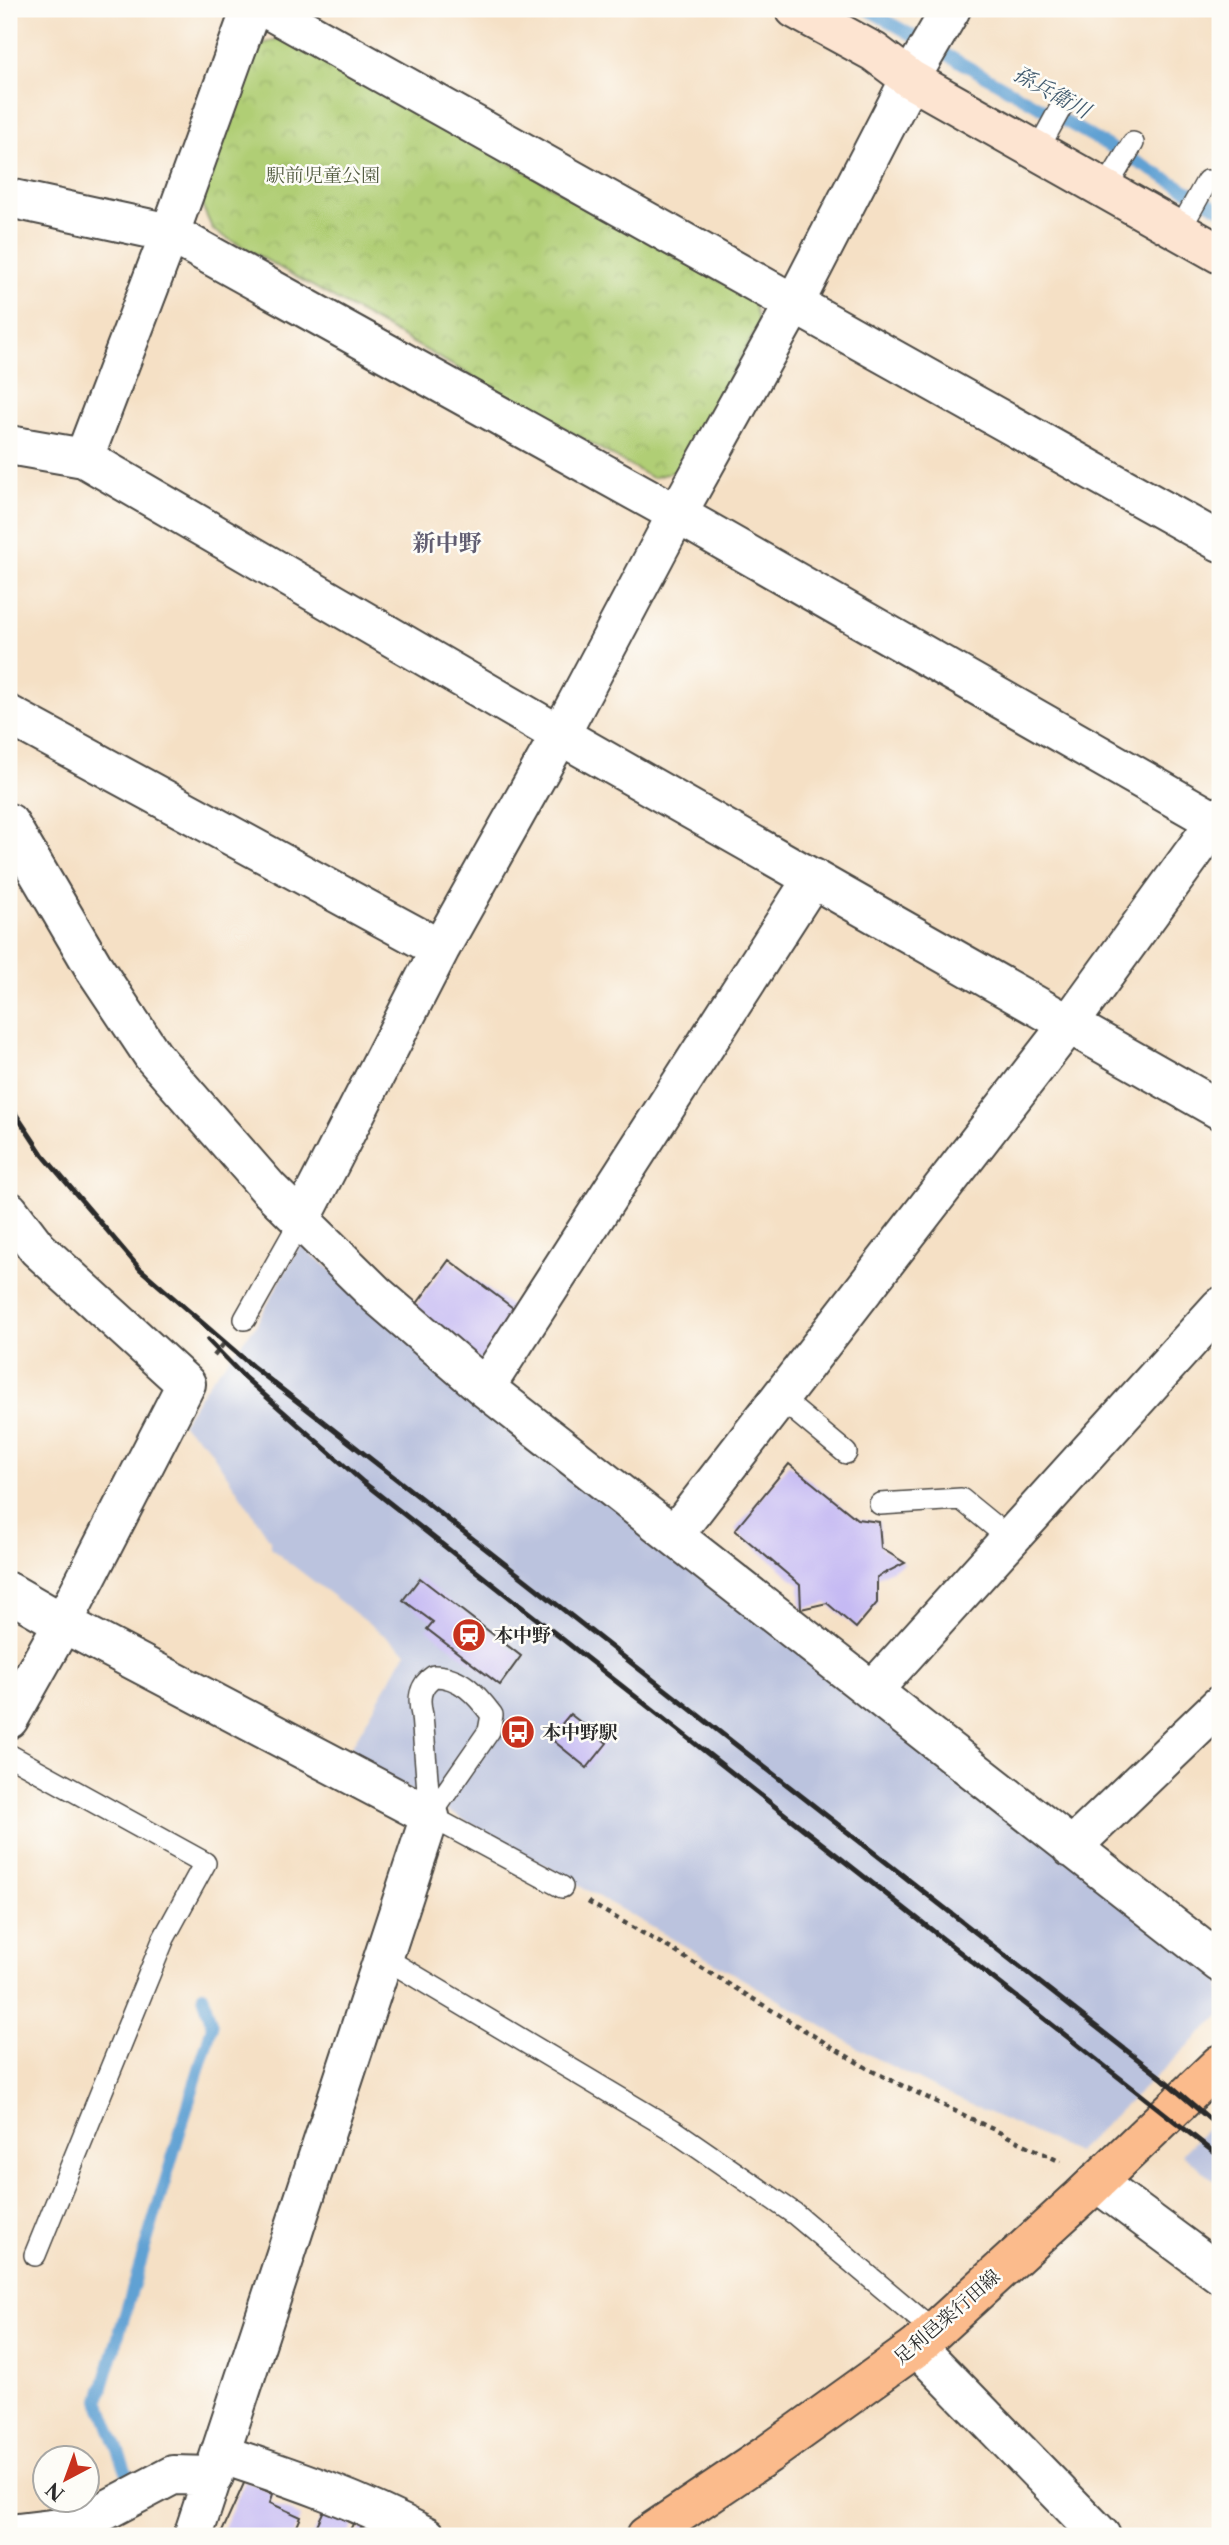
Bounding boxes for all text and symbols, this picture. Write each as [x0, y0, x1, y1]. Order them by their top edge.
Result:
water label: 孫兵衛川 [1009, 61, 1097, 124]
park label: 駅前児童公園 [266, 164, 380, 187]
district label: 新中野 [413, 529, 483, 557]
station icon: 本中野 [450, 1616, 488, 1654]
place label: 本中野 [494, 1624, 551, 1647]
bus stop icon: 本中野駅 [499, 1713, 537, 1751]
place label: 本中野駅 [542, 1721, 618, 1744]
street label: 足利邑楽行田線 [889, 2265, 1005, 2369]
north arrow [32, 2444, 102, 2514]
text: N [41, 2477, 69, 2506]

